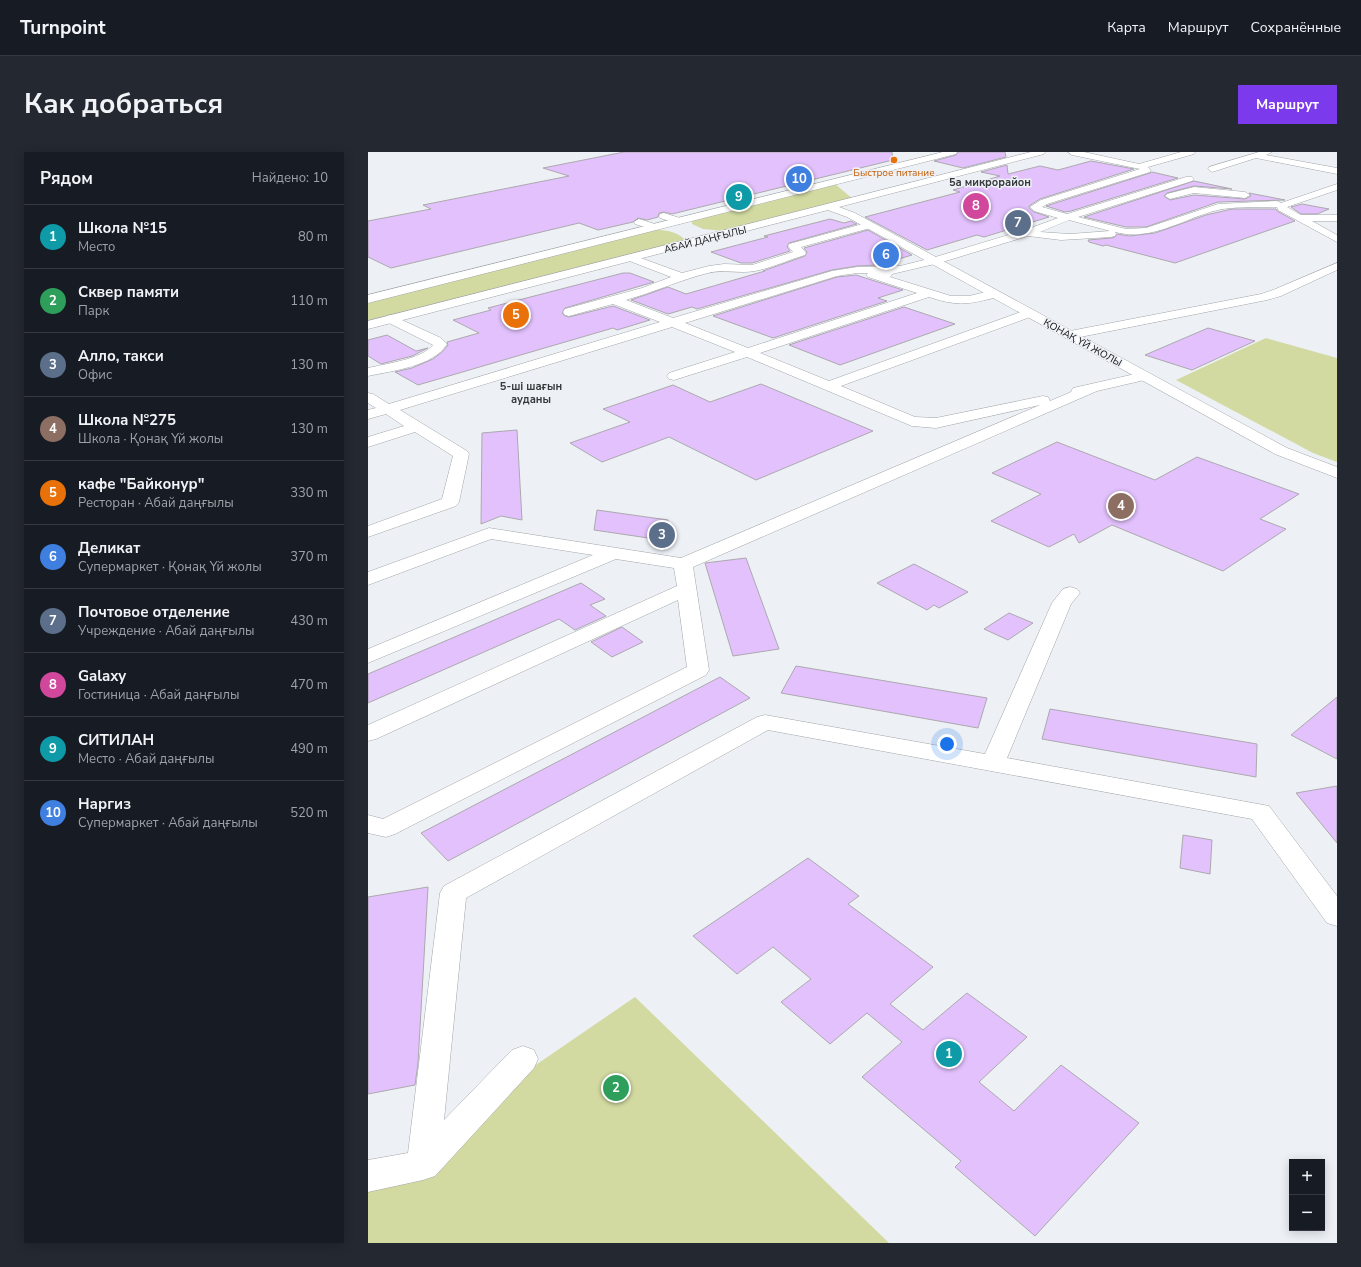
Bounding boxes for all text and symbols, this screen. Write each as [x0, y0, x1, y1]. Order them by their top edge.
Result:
text: Turnpoint [20, 15, 106, 41]
text: Карта [1107, 18, 1146, 37]
text: Маршрут [1168, 18, 1229, 37]
text: Сохранённые [1251, 18, 1341, 37]
text: Как добраться [24, 85, 223, 123]
button: Маршрут [1238, 85, 1337, 124]
marker: Быстрое питание [889, 155, 899, 165]
pin: 10 [786, 164, 812, 194]
place label: Быстрое питание [853, 166, 935, 180]
text: Рядом [40, 167, 93, 190]
text: Найдено: 10 [252, 169, 328, 187]
district label: 5а микрорайон [949, 175, 1031, 190]
pin: 9 [726, 182, 752, 212]
pin: 8 [963, 191, 989, 221]
pin: 7 [1005, 208, 1031, 238]
text: Школа №15 [78, 218, 167, 238]
street label: АБАЙ ДАҢҒЫЛЫ [663, 223, 748, 257]
text: 1 [49, 228, 57, 246]
text: 80 m [298, 228, 328, 246]
text: Место [78, 238, 115, 256]
pin: 6 [873, 240, 899, 270]
text: Сквер памяти [78, 282, 179, 302]
text: 2 [49, 292, 57, 310]
text: 110 m [290, 292, 328, 310]
pin: 5 [503, 300, 529, 330]
text: Парк [78, 302, 109, 320]
street label: ҚОНАҚ ҮЙ ЖОЛЫ [1041, 315, 1124, 370]
text: Алло, такси [78, 346, 164, 366]
text: 3 [49, 356, 57, 374]
text: 130 m [290, 356, 328, 374]
text: Офис [78, 366, 112, 384]
district label: 5-ші шағын ауданы [500, 379, 562, 407]
text: Школа №275 [78, 410, 176, 430]
text: 4 [49, 420, 57, 438]
text: 130 m [290, 420, 328, 438]
text: Школа · Қонақ Үй жолы [78, 430, 223, 448]
text: кафе "Байконур" [78, 474, 204, 494]
text: 5 [49, 484, 57, 502]
text: 330 m [290, 484, 328, 502]
pin: 4 [1108, 491, 1134, 521]
text: Ресторан · Абай даңғылы [78, 494, 234, 512]
pin: 3 [649, 520, 675, 550]
text: Деликат [78, 538, 140, 558]
text: 6 [49, 548, 57, 566]
text: 370 m [290, 548, 328, 566]
text: Супермаркет · Қонақ Үй жолы [78, 558, 262, 576]
text: Почтовое отделение [78, 602, 230, 622]
text: 7 [49, 612, 57, 630]
text: 430 m [290, 612, 328, 630]
text: Учреждение · Абай даңғылы [78, 622, 255, 640]
text: Galaxy [78, 666, 126, 686]
text: 8 [49, 676, 57, 694]
text: 470 m [290, 676, 328, 694]
text: Гостиница · Абай даңғылы [78, 686, 239, 704]
text: СИТИЛАН [78, 730, 154, 750]
your location [937, 734, 957, 754]
text: 9 [49, 740, 57, 758]
text: 490 m [290, 740, 328, 758]
text: Место · Абай даңғылы [78, 750, 215, 768]
text: Наргиз [78, 794, 131, 814]
text: 10 [45, 804, 61, 822]
text: 520 m [290, 804, 328, 822]
text: Супермаркет · Абай даңғылы [78, 814, 258, 832]
pin: 1 [936, 1039, 962, 1069]
pin: 2 [603, 1073, 629, 1103]
map controls [1289, 1159, 1325, 1231]
button: + [1289, 1159, 1325, 1195]
button: − [1289, 1195, 1325, 1231]

